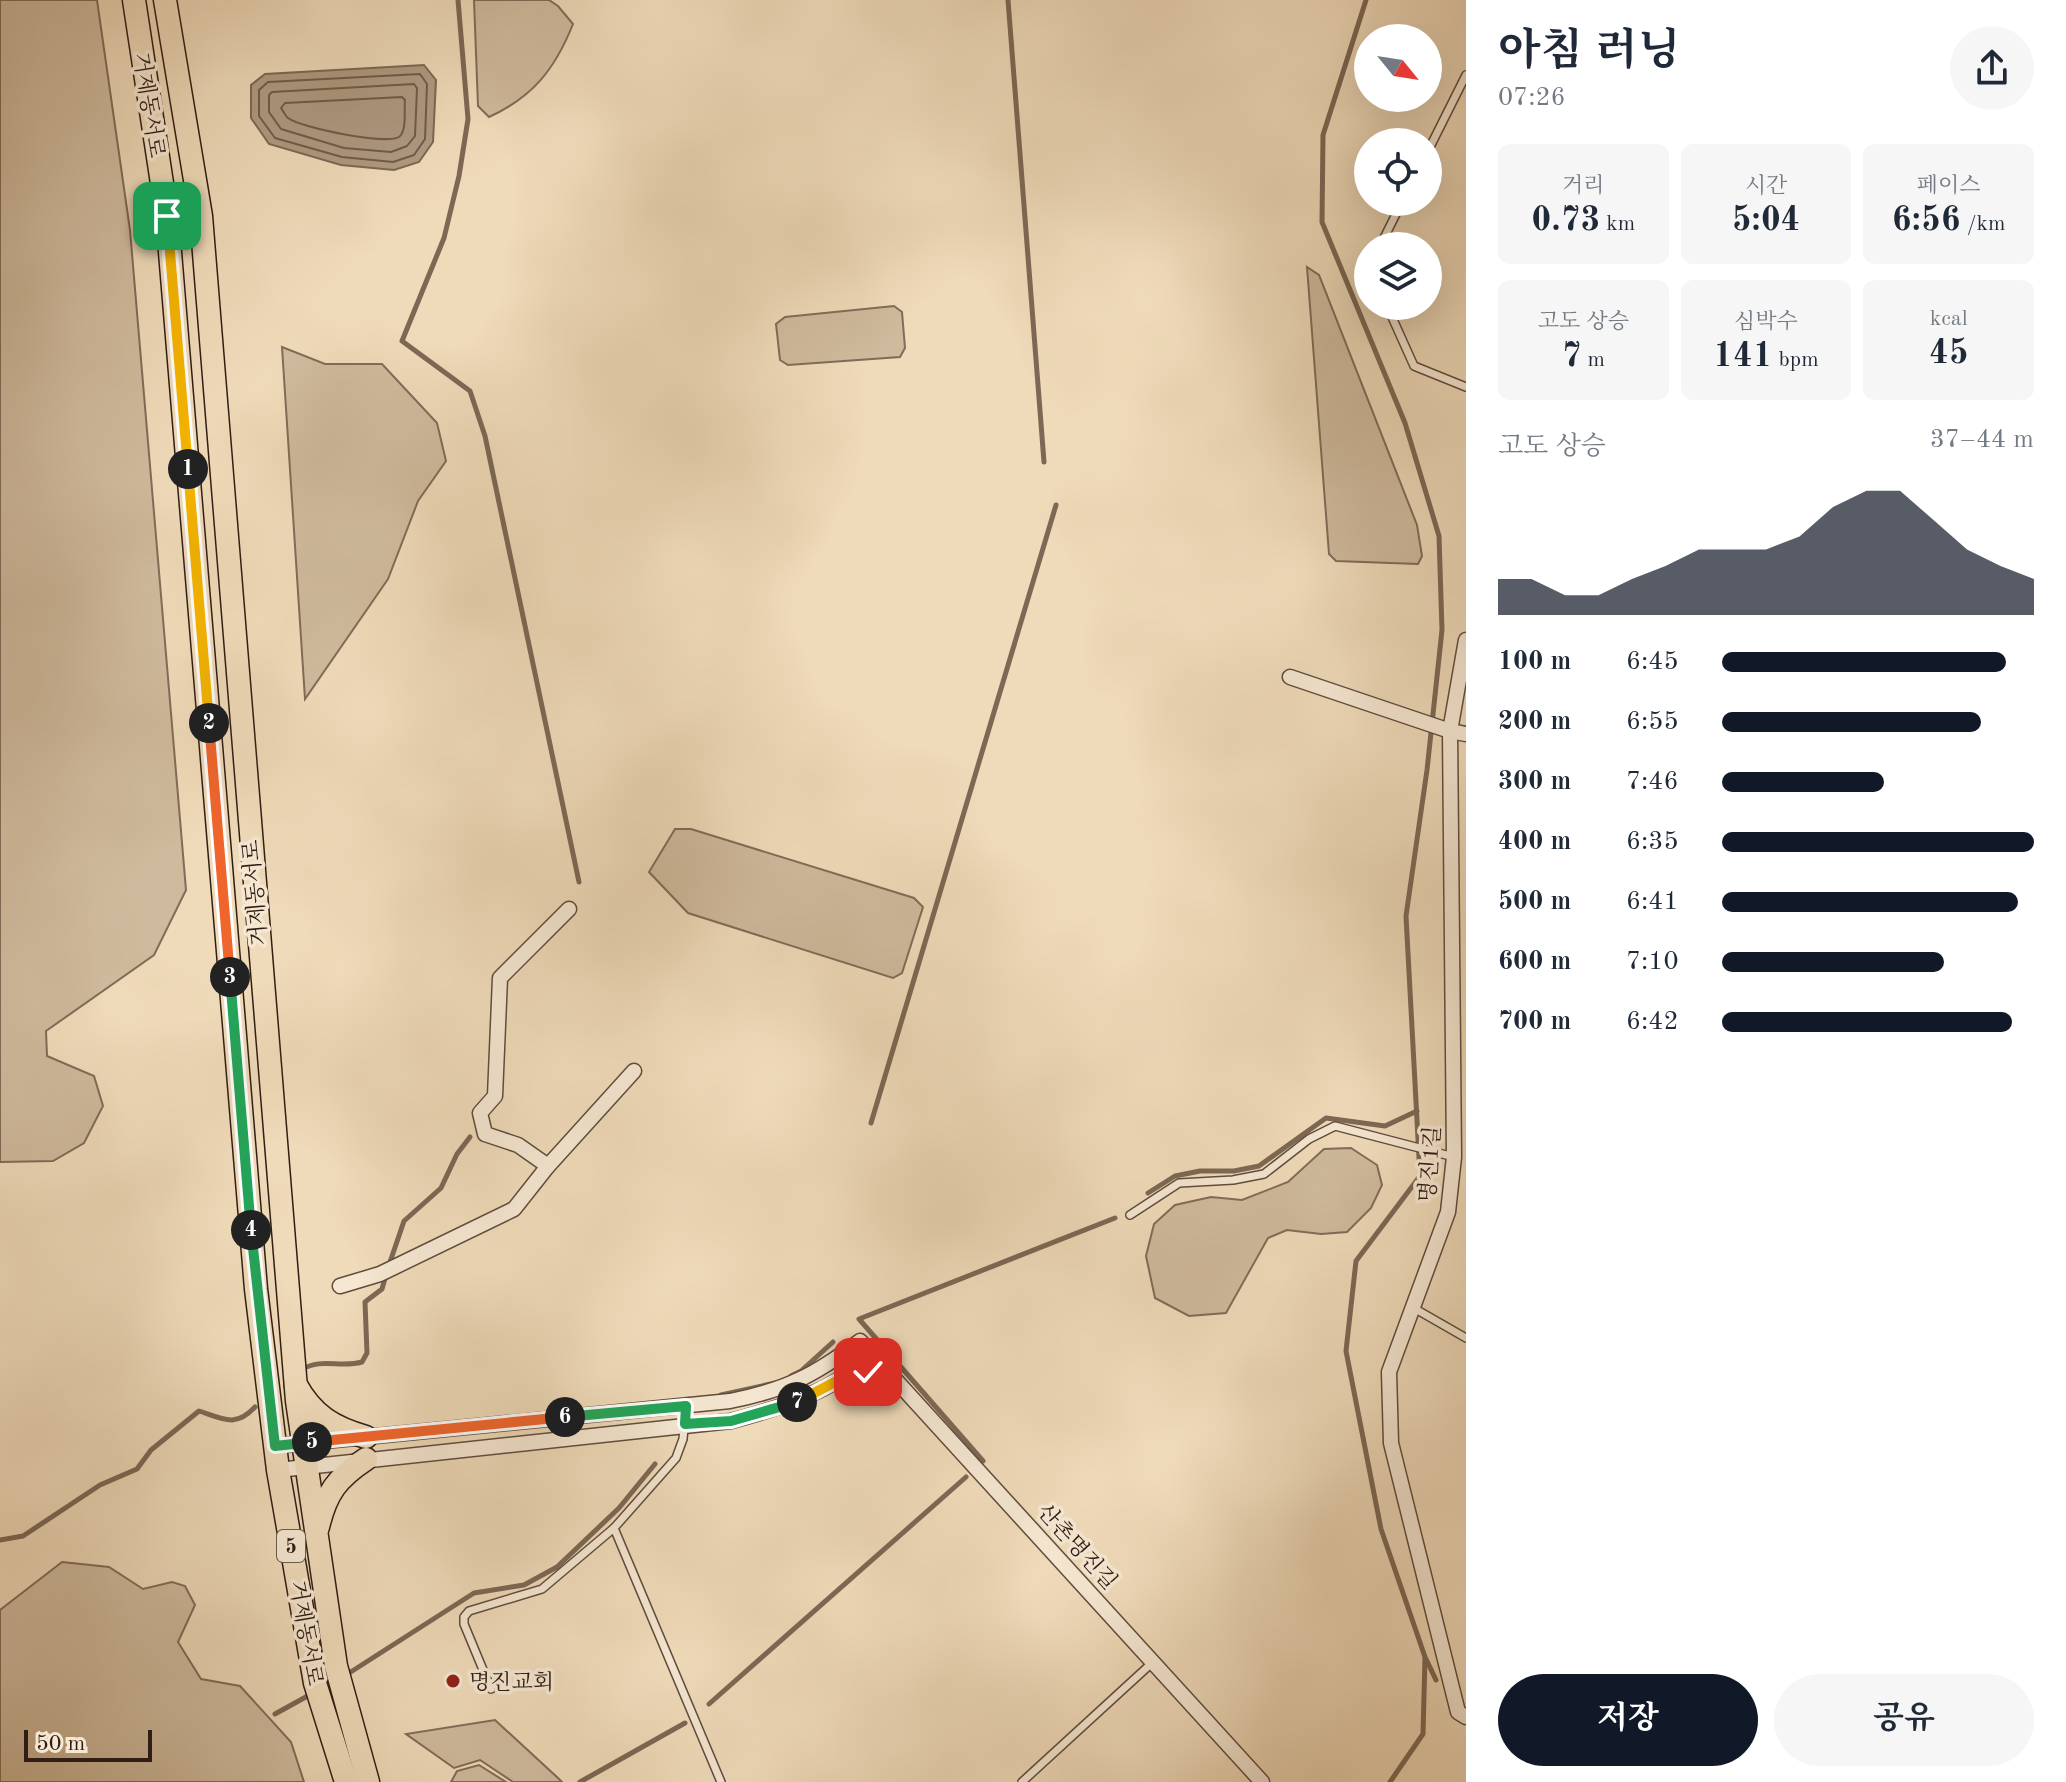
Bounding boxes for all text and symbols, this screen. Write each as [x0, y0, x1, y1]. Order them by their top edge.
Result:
north arrow [1354, 24, 1442, 112]
map controls [1354, 24, 1442, 320]
button: share [1950, 26, 2034, 110]
text: 아침 러닝 [1498, 30, 1680, 74]
street label: 거제동서로 [129, 51, 168, 160]
text: 07:26 [1498, 85, 1566, 111]
button: locate [1354, 128, 1442, 216]
text: 거리 [1562, 175, 1605, 197]
text: 시간 [1745, 175, 1787, 197]
text: 페이스 [1917, 175, 1981, 197]
pin [133, 182, 201, 250]
icon: arrive [145, 194, 189, 238]
text: 0.73 [1531, 204, 1600, 238]
text: 5:04 [1732, 204, 1800, 238]
text: 6:56 [1892, 204, 1961, 238]
text: km [1600, 213, 1635, 235]
text: /km [1961, 213, 2005, 235]
button: layers [1354, 232, 1442, 320]
text: kcal [1930, 308, 1968, 330]
text: 고도 상승 [1538, 311, 1629, 333]
text: 심박수 [1734, 311, 1798, 333]
text: 45 [1929, 337, 1968, 371]
text: 7 [1562, 340, 1581, 374]
text: 141 [1713, 340, 1772, 374]
text: m [1581, 349, 1605, 371]
text: bpm [1772, 349, 1819, 371]
text: 37–44 m [1930, 427, 2034, 453]
text: 고도 상승 [1498, 434, 1606, 460]
pin: 1 [168, 449, 208, 489]
text: 1 [182, 458, 194, 480]
text: 100 m [1498, 649, 1571, 675]
text: 6:45 [1626, 649, 1679, 675]
pin: 2 [189, 703, 229, 743]
text: 200 m [1498, 709, 1571, 735]
text: 6:55 [1626, 709, 1679, 735]
text: 2 [203, 712, 215, 734]
text: 300 m [1498, 769, 1571, 795]
text: 7:46 [1626, 769, 1679, 795]
text: 400 m [1498, 829, 1571, 855]
text: 6:35 [1626, 829, 1679, 855]
street label: 거제동서로 [239, 839, 272, 947]
text: 500 m [1498, 889, 1571, 915]
text: 6:41 [1626, 889, 1679, 915]
text: 600 m [1498, 949, 1571, 975]
text: 7:10 [1626, 949, 1679, 975]
pin: 3 [210, 957, 250, 997]
text: 3 [224, 966, 236, 988]
text: 700 m [1498, 1009, 1571, 1035]
text: 6:42 [1626, 1009, 1679, 1035]
street label: 명진1길 [1416, 1125, 1445, 1203]
pin: 4 [231, 1210, 271, 1250]
text: 4 [245, 1219, 257, 1241]
pin [834, 1338, 902, 1406]
icon: check [846, 1350, 890, 1394]
pin: 7 [777, 1382, 817, 1422]
text: 7 [791, 1391, 803, 1413]
pin: 6 [545, 1397, 585, 1437]
text: 6 [559, 1406, 571, 1428]
pin: 5 [292, 1422, 332, 1462]
text: 5 [306, 1431, 318, 1453]
street label: 산촌명진길 [1033, 1499, 1122, 1594]
road number: 5 [277, 1530, 305, 1562]
street label: 거제동서로 [285, 1579, 326, 1688]
place label: 명진교회 [469, 1671, 554, 1694]
marker: 명진교회 [444, 1672, 462, 1690]
button: 저장 [1498, 1674, 1758, 1766]
button: 공유 [1774, 1674, 2034, 1766]
scale bar [24, 1726, 152, 1762]
text: 50 m [36, 1733, 85, 1755]

